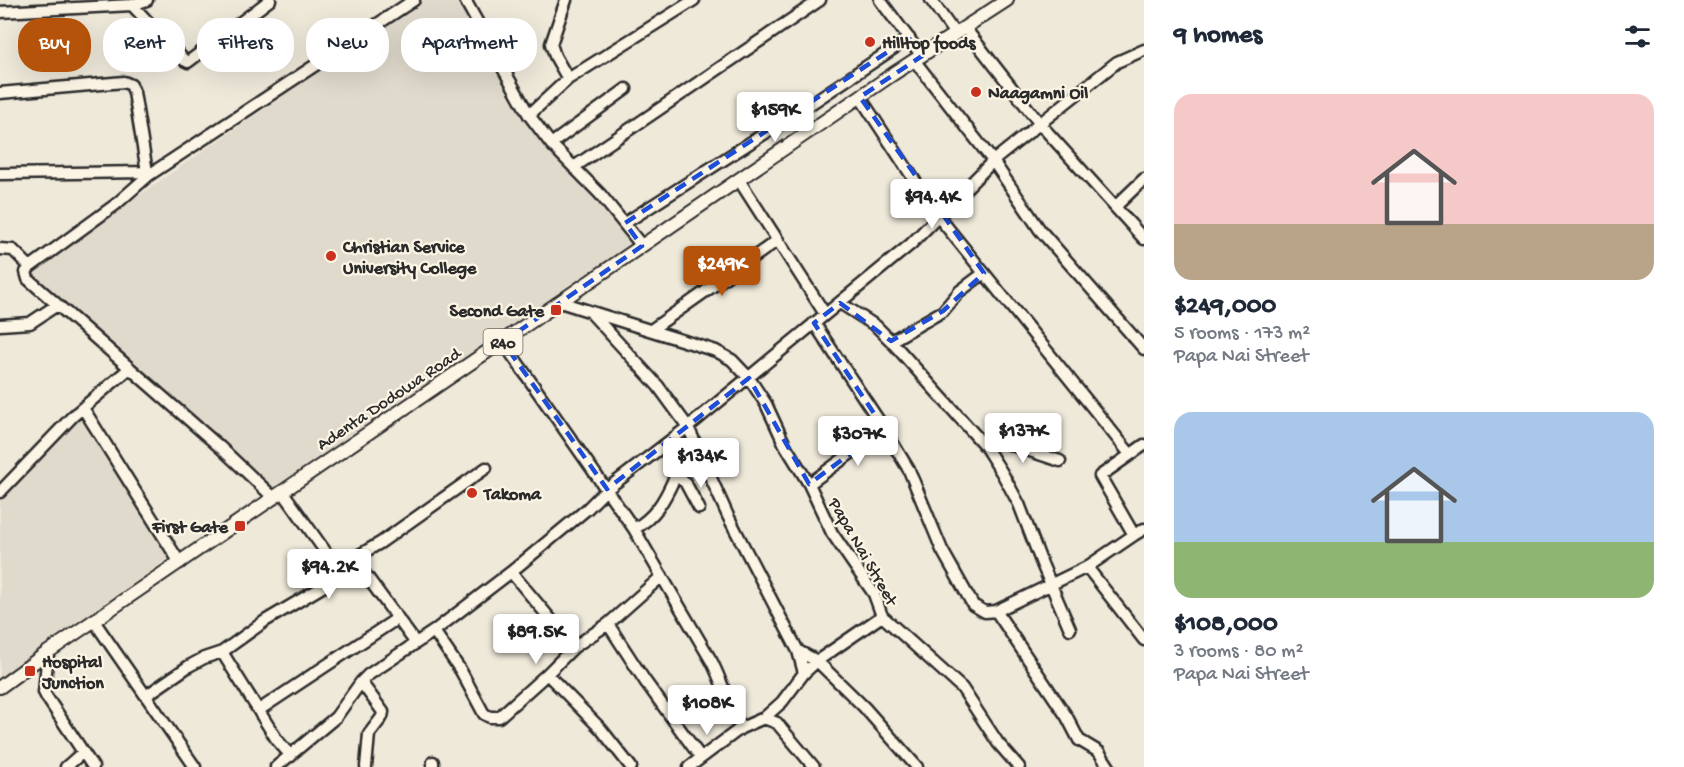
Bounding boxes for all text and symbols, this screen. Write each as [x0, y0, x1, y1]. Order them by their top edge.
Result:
chip: Buy [18, 18, 91, 72]
chip: Rent [103, 18, 185, 72]
chip: Filters [197, 18, 294, 72]
chip: New [306, 18, 389, 72]
chip: Apartment [401, 18, 537, 72]
icon: filters [1621, 20, 1654, 53]
text: 9 homes [1174, 21, 1262, 52]
place label: Hilltop foods [882, 34, 977, 55]
marker: Hilltop foods [863, 35, 877, 49]
place label: Naagamni Oil [988, 84, 1088, 105]
marker: Naagamni Oil [969, 85, 983, 99]
pin: $159K [733, 92, 817, 143]
text: $159K [751, 100, 799, 123]
icon: home [1360, 133, 1468, 241]
pin: $94.4K [883, 179, 981, 230]
text: $94.4K [904, 187, 960, 210]
place label: Christian Service University College [342, 238, 477, 280]
pin: $249K [680, 246, 764, 297]
marker: Christian Service University College [324, 249, 338, 263]
text: $249K [697, 254, 747, 277]
text: $249,000 [1174, 292, 1276, 323]
place label: Second Gate [450, 302, 545, 323]
marker: Second Gate [549, 303, 563, 317]
text: 5 rooms · 173 m² [1174, 323, 1310, 346]
road number: R40 [484, 329, 522, 355]
street label: Adenta Dodowa Road [313, 343, 467, 456]
text: Papa Nai Street [1174, 346, 1308, 369]
pin: $137K [981, 413, 1065, 464]
pin: $307K [816, 416, 900, 467]
text: $137K [999, 421, 1047, 444]
text: $307K [832, 424, 884, 447]
pin: $134K [659, 438, 743, 489]
text: $134K [677, 446, 725, 469]
icon: home [1360, 451, 1468, 559]
place label: Takoma [482, 485, 542, 506]
marker: Takoma [465, 486, 479, 500]
street label: Papa Nai Street [822, 494, 902, 611]
place label: First Gate [151, 518, 229, 539]
marker: First Gate [233, 519, 247, 533]
pin: $94.2K [280, 549, 378, 600]
text: $94.2K [301, 557, 357, 580]
text: $108,000 [1174, 610, 1278, 641]
pin: $89.5K [487, 614, 585, 665]
text: $89.5K [507, 622, 565, 645]
text: 3 rooms · 80 m² [1174, 641, 1303, 664]
place label: Hospital Junction [41, 653, 104, 695]
marker: Hospital Junction [23, 664, 37, 678]
text: Papa Nai Street [1174, 664, 1308, 687]
pin: $108K [665, 685, 749, 736]
text: $108K [682, 693, 732, 716]

